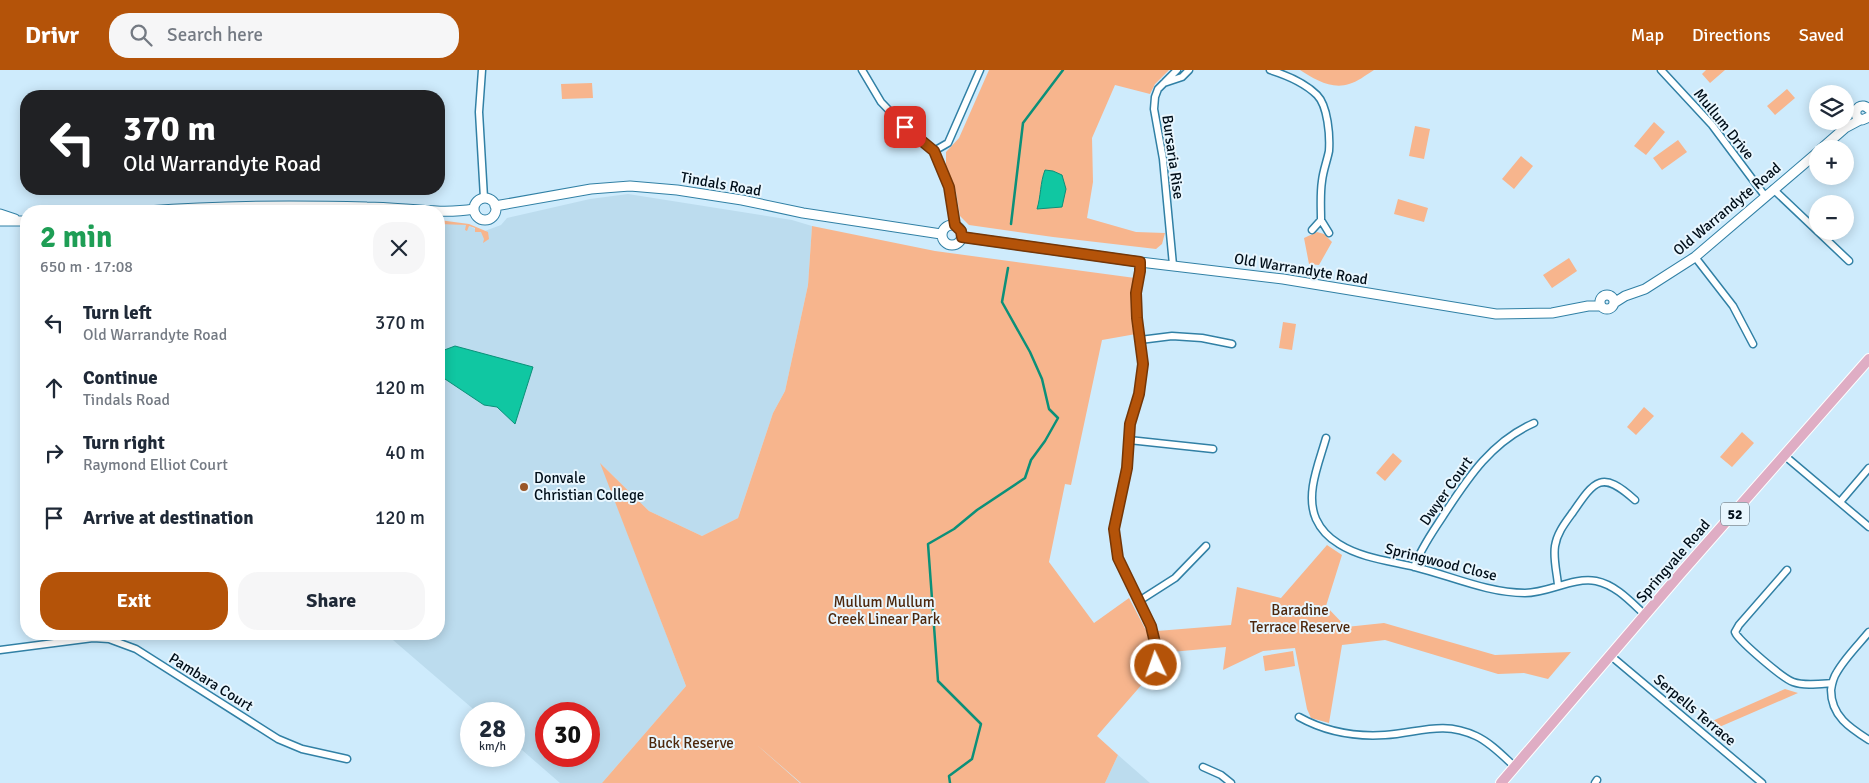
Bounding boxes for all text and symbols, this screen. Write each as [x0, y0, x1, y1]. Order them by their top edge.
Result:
search box [109, 13, 459, 58]
text: Drivr [25, 20, 79, 50]
icon: search [127, 21, 155, 49]
text: Search here [167, 23, 263, 47]
text: Map [1631, 24, 1664, 46]
text: Directions [1692, 24, 1771, 46]
text: Saved [1799, 24, 1844, 46]
street label: Mullum Drive [1690, 85, 1758, 163]
map controls [1809, 85, 1854, 240]
button: layers [1809, 85, 1854, 130]
pin [884, 106, 926, 148]
text: 370 m [123, 107, 216, 150]
icon: left [40, 110, 105, 175]
icon: arrive [891, 113, 919, 141]
street label: Bursaria Rise [1158, 114, 1188, 200]
button: + [1809, 140, 1854, 185]
text: Old Warrandyte Road [123, 150, 321, 177]
street label: Old Warrandyte Road [1669, 159, 1785, 259]
street label: Tindals Road [679, 168, 763, 200]
button: − [1809, 195, 1854, 240]
text: 2 min [40, 219, 112, 256]
button: close [373, 222, 425, 274]
street label: Old Warrandyte Road [1233, 250, 1369, 288]
text: 650 m · 17:08 [40, 257, 133, 277]
text: Turn left [83, 301, 152, 325]
icon: left [40, 309, 68, 337]
text: 370 m [375, 311, 425, 335]
text: Old Warrandyte Road [83, 325, 227, 345]
text: Continue [83, 366, 158, 390]
icon: ahead [40, 374, 68, 402]
text: 120 m [375, 376, 425, 400]
text: Tindals Road [83, 390, 170, 410]
text: Turn right [83, 431, 165, 455]
icon: right [40, 439, 68, 467]
text: 40 m [385, 441, 425, 465]
street label: Dwyer Court [1416, 453, 1476, 529]
text: Raymond Elliot Court [83, 455, 228, 475]
place label: Donvale Christian College [534, 469, 644, 504]
marker: Donvale Christian College [518, 481, 530, 493]
road number: 52 [1721, 502, 1749, 526]
icon: arrive [40, 504, 68, 532]
text: Arrive at destination [83, 506, 254, 530]
text: 120 m [375, 506, 425, 530]
street label: Springvale Road [1632, 516, 1714, 606]
street label: Springwood Close [1383, 539, 1499, 585]
button: Exit [40, 572, 228, 630]
button: Share [238, 572, 425, 630]
park label: Mullum Mullum Creek Linear Park [828, 593, 941, 628]
park label: Baradine Terrace Reserve [1250, 601, 1350, 636]
position arrow [1129, 638, 1181, 690]
street label: Pambara Court [166, 649, 256, 715]
street label: Serpells Terrace [1650, 670, 1740, 750]
speed limit sign: 30 [535, 702, 600, 767]
text: 28 [479, 713, 506, 744]
park label: Buck Reserve [648, 734, 734, 752]
text: km/h [479, 739, 506, 754]

